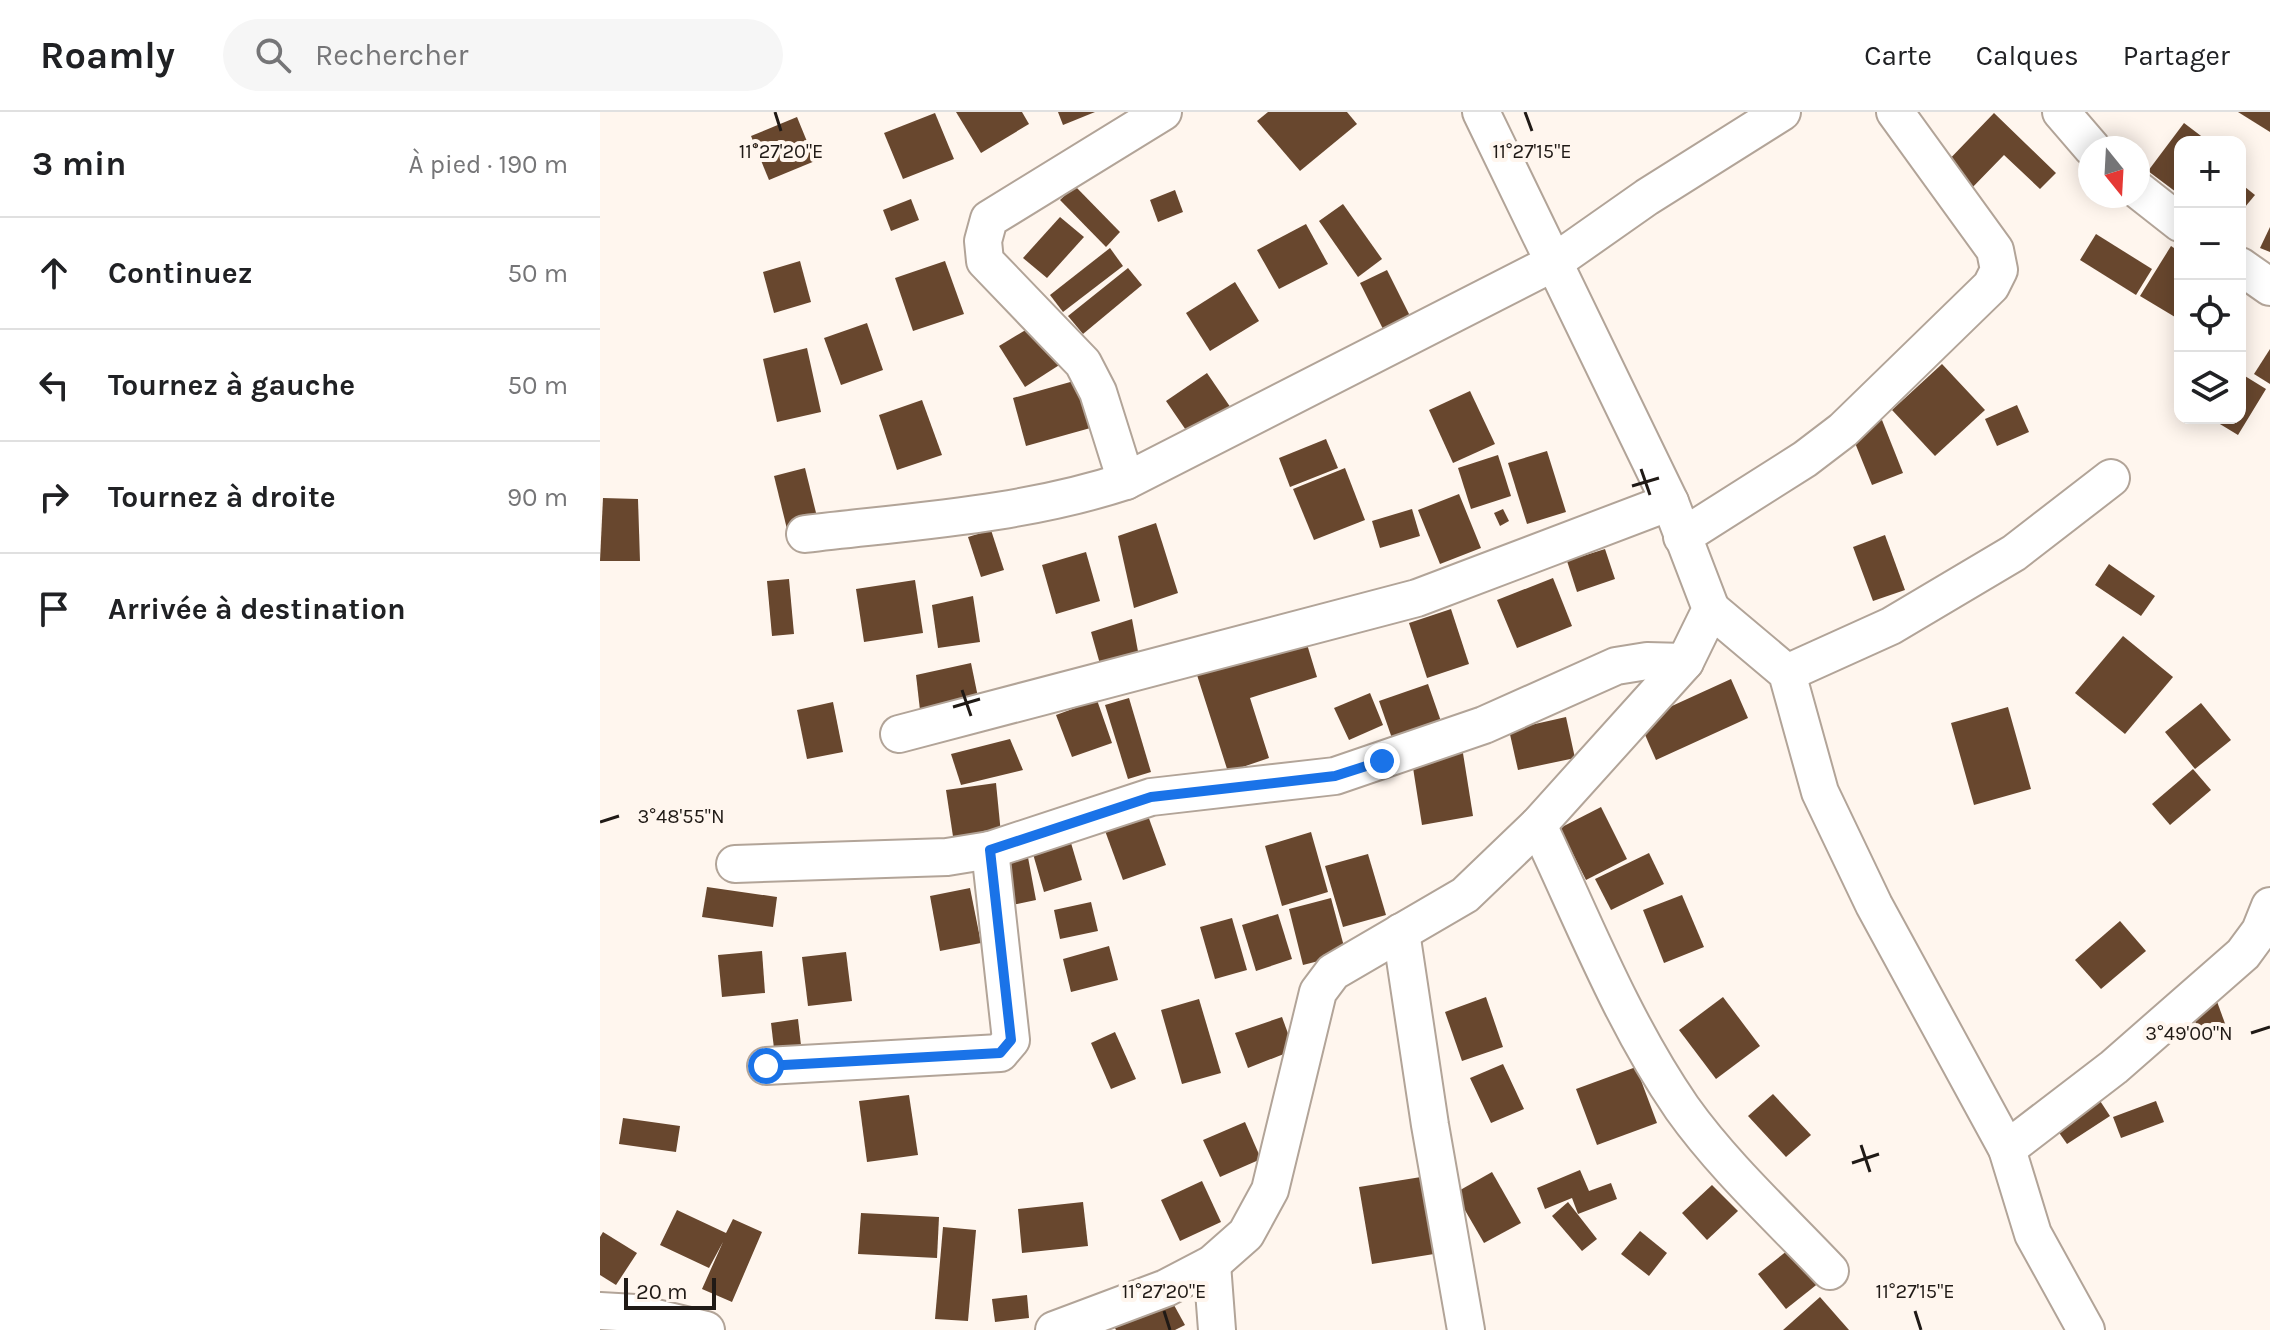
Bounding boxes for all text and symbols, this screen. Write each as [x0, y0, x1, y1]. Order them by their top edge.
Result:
search box [223, 19, 783, 91]
text: Roamly [40, 33, 175, 78]
icon: search [251, 33, 295, 77]
text: Rechercher [315, 37, 468, 73]
text: Carte [1864, 39, 1932, 72]
text: Calques [1976, 39, 2079, 72]
text: Partager [2123, 39, 2230, 72]
north arrow [2078, 136, 2150, 208]
map controls [2174, 136, 2246, 424]
button: + [2174, 136, 2246, 208]
text: 11°27'20"E [739, 140, 823, 163]
text: 11°27'15"E [1493, 140, 1571, 163]
text: 3 min [32, 144, 126, 184]
text: À pied · 190 m [409, 149, 568, 180]
button: − [2174, 208, 2246, 280]
icon: ahead [32, 251, 76, 295]
text: Continuez [108, 255, 253, 291]
text: 50 m [507, 258, 568, 289]
button: locate [2174, 280, 2246, 352]
button: layers [2174, 352, 2246, 424]
icon: left [32, 363, 76, 407]
text: Tournez à gauche [108, 367, 355, 403]
text: 50 m [507, 370, 568, 401]
icon: right [32, 475, 76, 519]
text: Tournez à droite [108, 479, 336, 515]
text: 90 m [507, 482, 568, 513]
icon: arrive [32, 587, 76, 631]
text: Arrivée à destination [108, 591, 406, 627]
route end [1364, 743, 1400, 779]
text: 3°48'55"N [637, 805, 725, 828]
text: 3°49'00"N [2145, 1022, 2233, 1045]
route start [748, 1048, 784, 1084]
scale bar [624, 1274, 716, 1310]
text: 20 m [636, 1279, 688, 1305]
text: 11°27'20"E [1122, 1280, 1206, 1303]
text: 11°27'15"E [1876, 1280, 1954, 1303]

